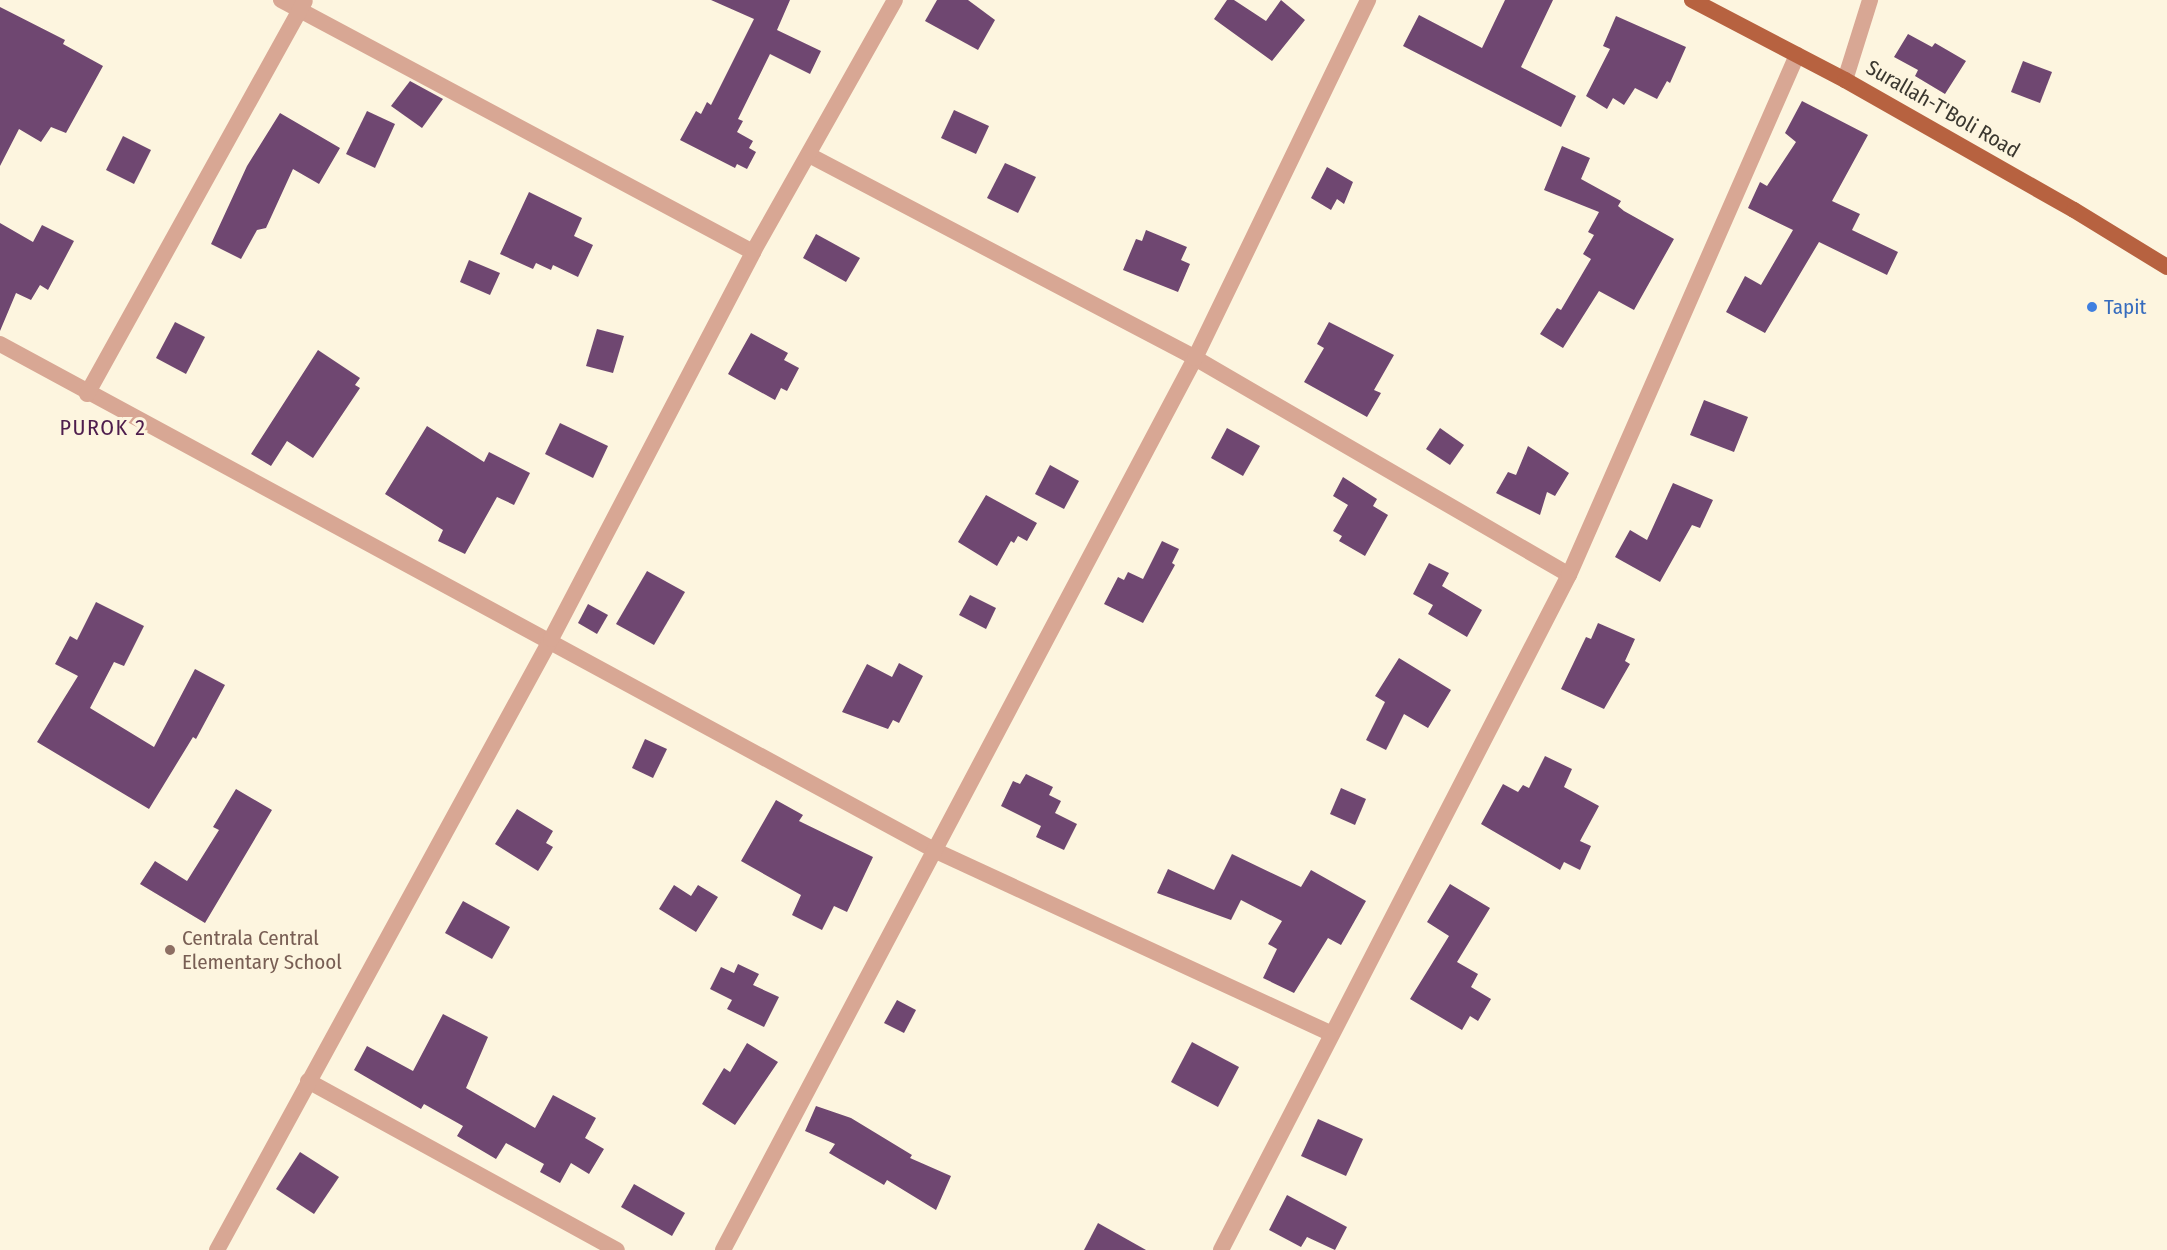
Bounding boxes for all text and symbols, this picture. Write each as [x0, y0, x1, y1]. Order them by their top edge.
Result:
street label: Surallah-T'Boli Road [1862, 55, 2024, 163]
place label: Tapit [2104, 294, 2146, 320]
marker: Tapit [2085, 300, 2099, 314]
district label: PUROK 2 [59, 415, 147, 441]
place label: Centrala Central Elementary School [182, 925, 342, 975]
marker: Centrala Central Elementary School [163, 943, 177, 957]

